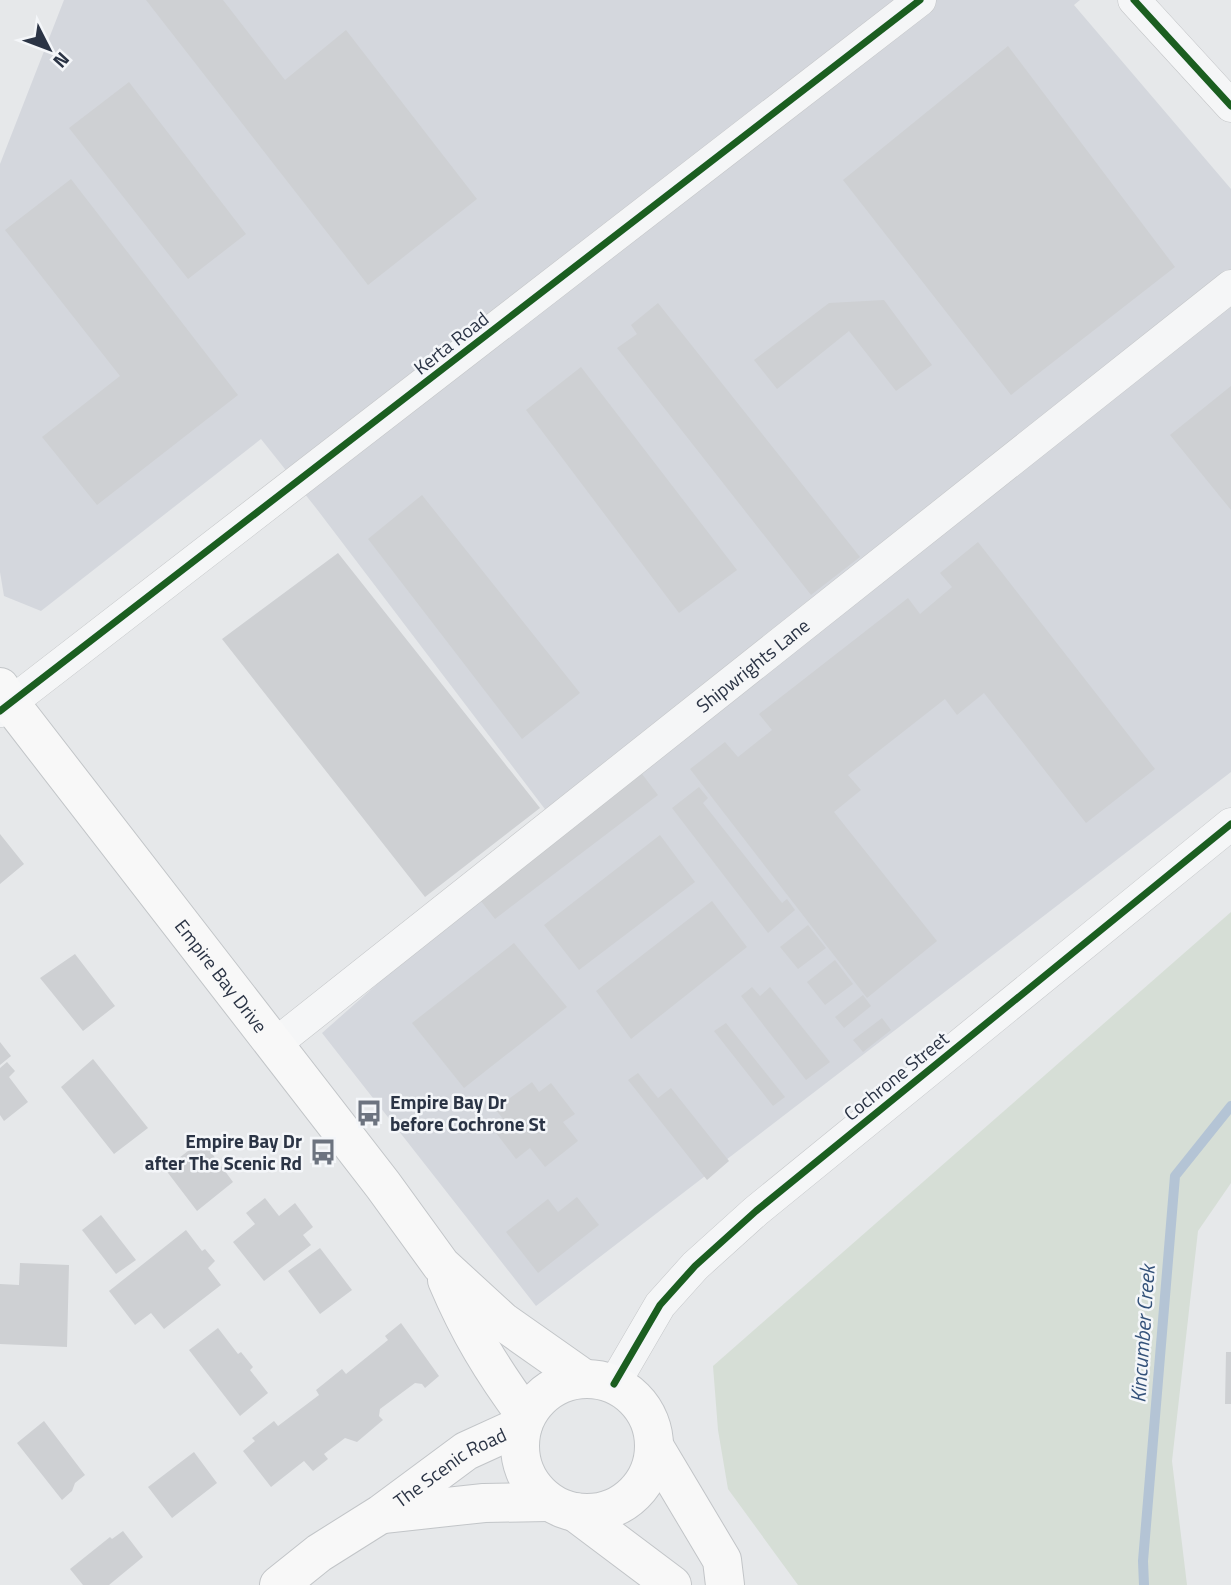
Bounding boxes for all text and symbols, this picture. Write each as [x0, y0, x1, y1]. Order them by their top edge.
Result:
north arrow [14, 14, 84, 84]
text: N [47, 46, 77, 75]
street label: Kerta Road [407, 304, 494, 381]
street label: Shipwrights Lane [689, 611, 815, 719]
street label: Empire Bay Drive [168, 913, 275, 1039]
street label: Cochrone Street [837, 1024, 955, 1127]
place label: Empire Bay Dr before Cochrone St [390, 1087, 546, 1138]
bus stop icon: Empire Bay Dr before Cochrone St [354, 1098, 384, 1128]
place label: Empire Bay Dr after The Scenic Rd [145, 1126, 302, 1177]
bus stop icon: Empire Bay Dr after The Scenic Rd [308, 1137, 338, 1167]
water label: Kincumber Creek [1121, 1261, 1163, 1404]
street label: The Scenic Road [387, 1420, 511, 1514]

